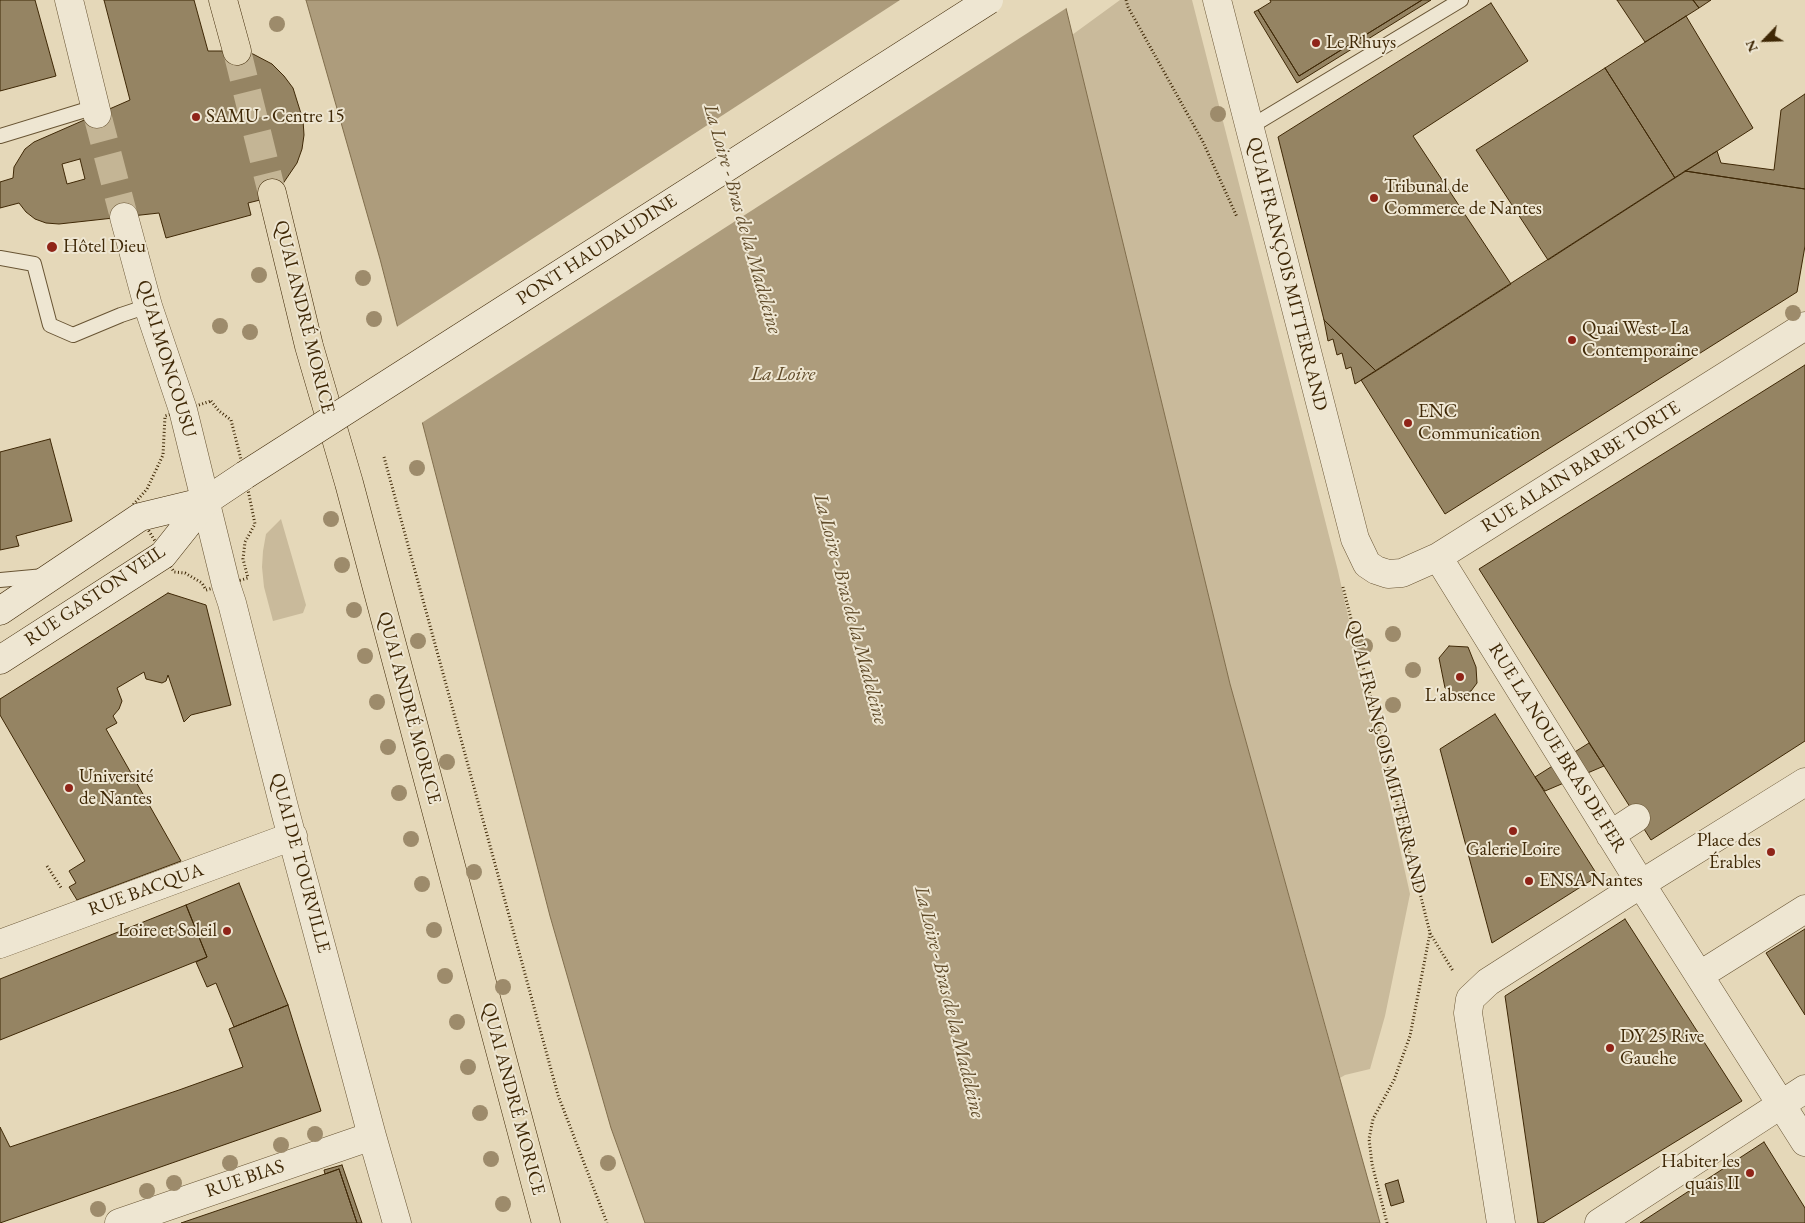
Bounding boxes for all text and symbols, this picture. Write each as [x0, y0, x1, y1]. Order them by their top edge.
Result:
north arrow [1740, 15, 1790, 65]
place label: Le Rhuys [1326, 32, 1396, 54]
marker: Le Rhuys [1310, 37, 1322, 49]
text: N [1741, 37, 1762, 55]
water label: La Loire - Bras de la Madeleine [698, 101, 786, 337]
place label: SAMU - Centre 15 [206, 106, 345, 128]
marker: SAMU - Centre 15 [190, 111, 202, 123]
street label: QUAI FRANÇOIS MITTERRAND [1242, 135, 1332, 413]
place label: Tribunal de Commerce de Nantes [1384, 176, 1542, 220]
street label: PONT HAUDAUDINE [513, 190, 681, 310]
marker: Tribunal de Commerce de Nantes [1368, 192, 1380, 204]
street label: QUAI ANDRÉ MORICE [269, 218, 339, 416]
place label: Hôtel Dieu [63, 236, 146, 258]
marker: Hôtel Dieu [45, 240, 59, 254]
street label: QUAI MONCOUSU [131, 278, 201, 440]
place label: Quai West - La Contemporaine [1582, 318, 1698, 362]
marker: Quai West - La Contemporaine [1566, 334, 1578, 346]
water label: La Loire [751, 363, 815, 387]
street label: RUE ALAIN BARBE TORTE [1477, 396, 1685, 538]
place label: ENC Communication [1418, 401, 1540, 445]
marker: ENC Communication [1402, 417, 1414, 429]
water label: La Loire - Bras de la Madeleine [808, 491, 892, 727]
street label: RUE GASTON VEIL [20, 541, 170, 651]
street label: QUAI ANDRÉ MORICE [372, 609, 446, 807]
street label: QUAI FRANÇOIS MITTERRAND [1341, 618, 1431, 896]
street label: RUE LA NOUE BRAS DE FER [1483, 639, 1631, 857]
marker: L'absence [1454, 671, 1466, 683]
place label: L'absence [1425, 685, 1495, 707]
place label: Université de Nantes [79, 766, 153, 810]
street label: QUAI DE TOURVILLE [265, 771, 335, 955]
marker: Université de Nantes [63, 782, 75, 794]
marker: Galerie Loire [1507, 825, 1519, 837]
place label: Place des Érables [1697, 830, 1761, 874]
place label: Galerie Loire [1466, 839, 1560, 861]
marker: Place des Érables [1765, 846, 1777, 858]
street label: RUE BACQUA [85, 859, 207, 921]
place label: ENSA Nantes [1539, 870, 1643, 892]
marker: ENSA Nantes [1523, 875, 1535, 887]
water label: La Loire - Bras de la Madeleine [909, 884, 989, 1120]
place label: Loire et Soleil [118, 920, 217, 942]
marker: Loire et Soleil [221, 925, 233, 937]
street label: QUAI ANDRÉ MORICE [476, 1000, 550, 1198]
place label: DY 25 Rive Gauche [1620, 1026, 1704, 1070]
marker: DY 25 Rive Gauche [1604, 1042, 1616, 1054]
place label: Habiter les quais II [1661, 1151, 1740, 1195]
street label: RUE BIAS [203, 1155, 287, 1203]
marker: Habiter les quais II [1744, 1167, 1756, 1179]

